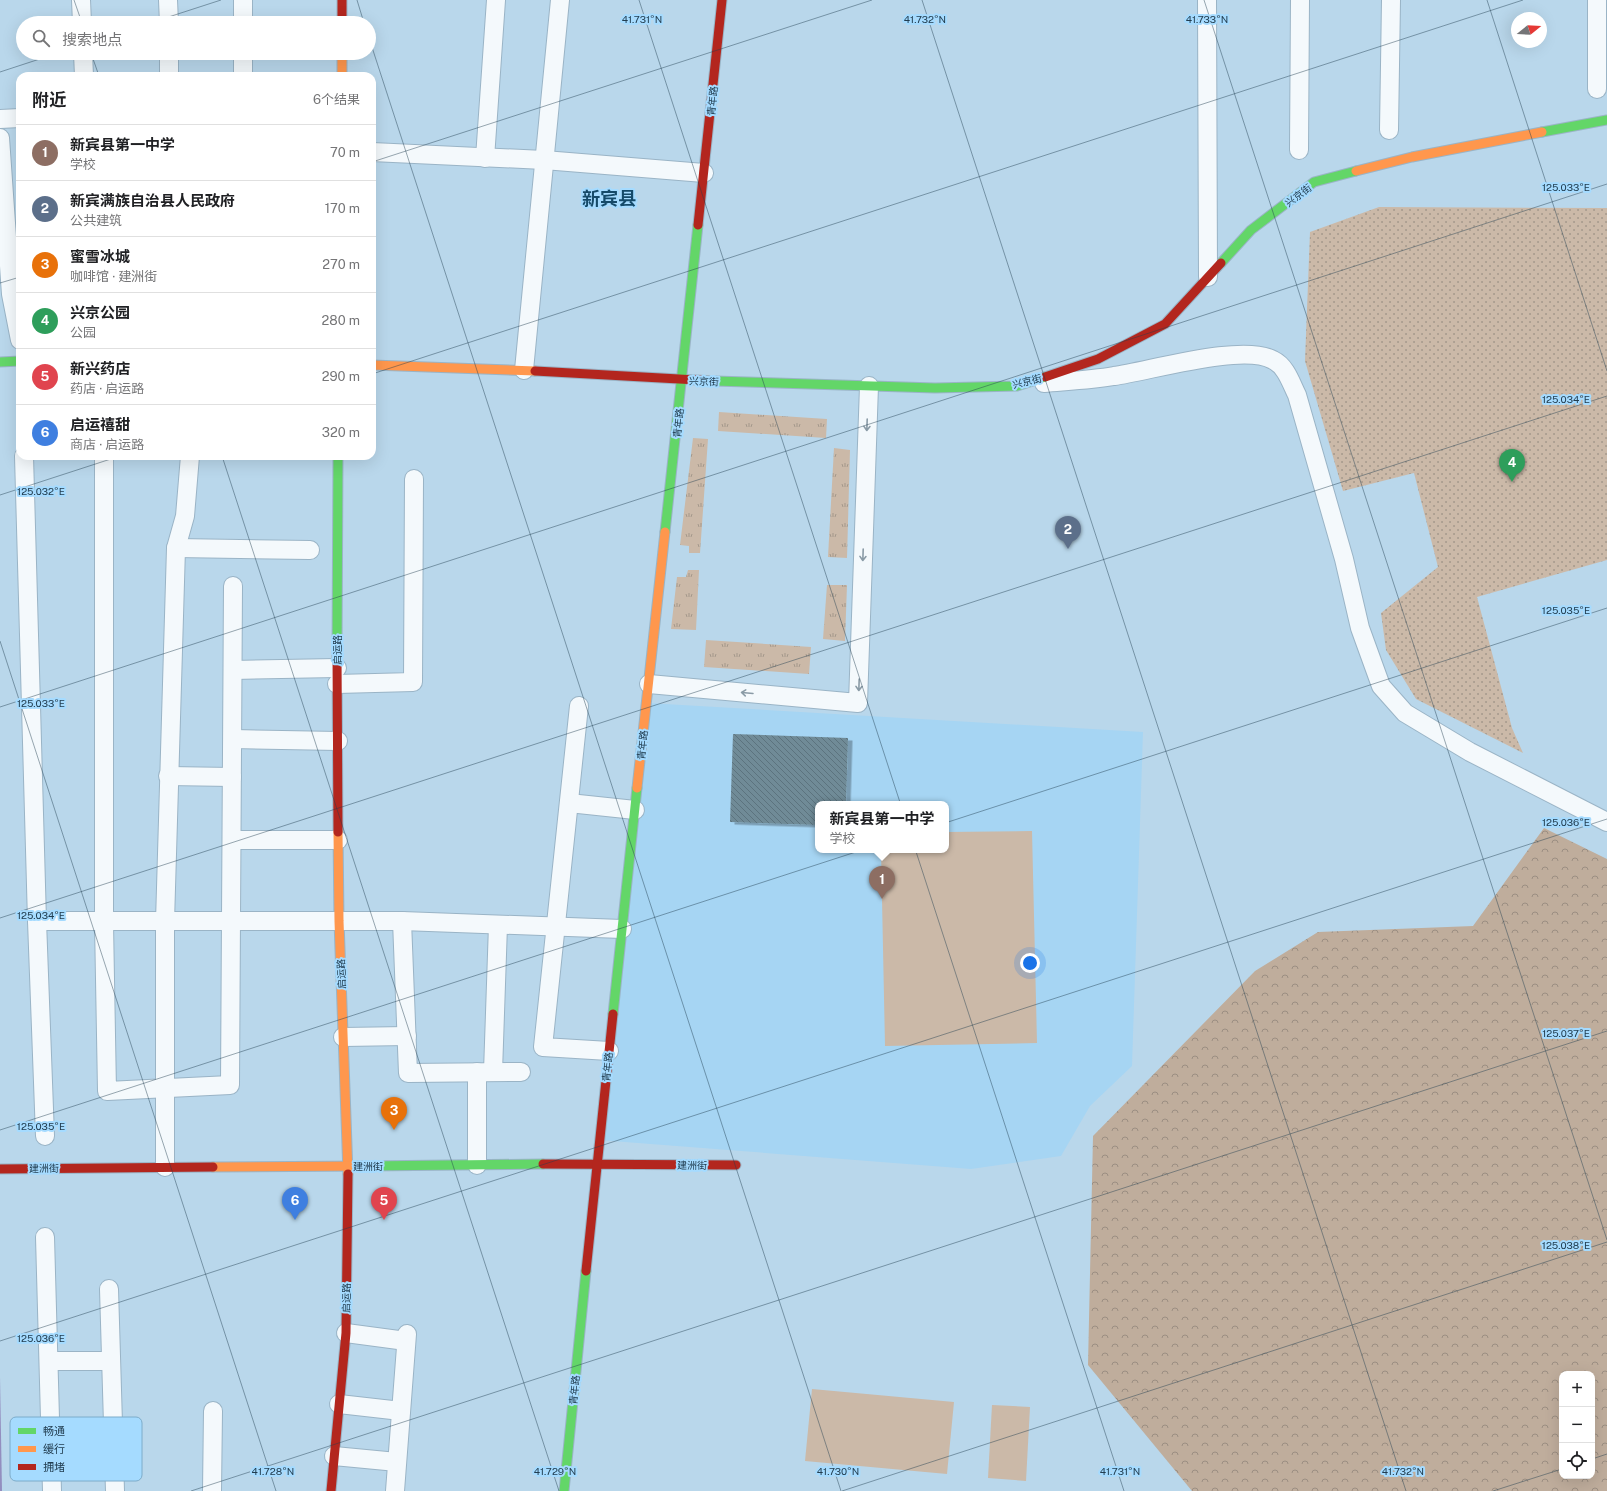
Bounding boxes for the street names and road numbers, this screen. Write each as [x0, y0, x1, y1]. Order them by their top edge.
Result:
street label: 青年路 [704, 85, 720, 117]
street label: 兴京街 [1282, 181, 1314, 209]
street label: 兴京街 [1011, 372, 1043, 390]
street label: 兴京街 [689, 374, 719, 388]
street label: 青年路 [670, 407, 686, 439]
street label: 启运路 [331, 635, 343, 665]
street label: 青年路 [634, 729, 650, 761]
street label: 启运路 [334, 959, 348, 989]
street label: 青年路 [599, 1051, 615, 1083]
street label: 建洲街 [677, 1159, 707, 1171]
street label: 建洲街 [353, 1160, 383, 1172]
street label: 建洲街 [29, 1162, 59, 1174]
street label: 启运路 [340, 1283, 352, 1313]
street label: 青年路 [566, 1374, 582, 1406]

